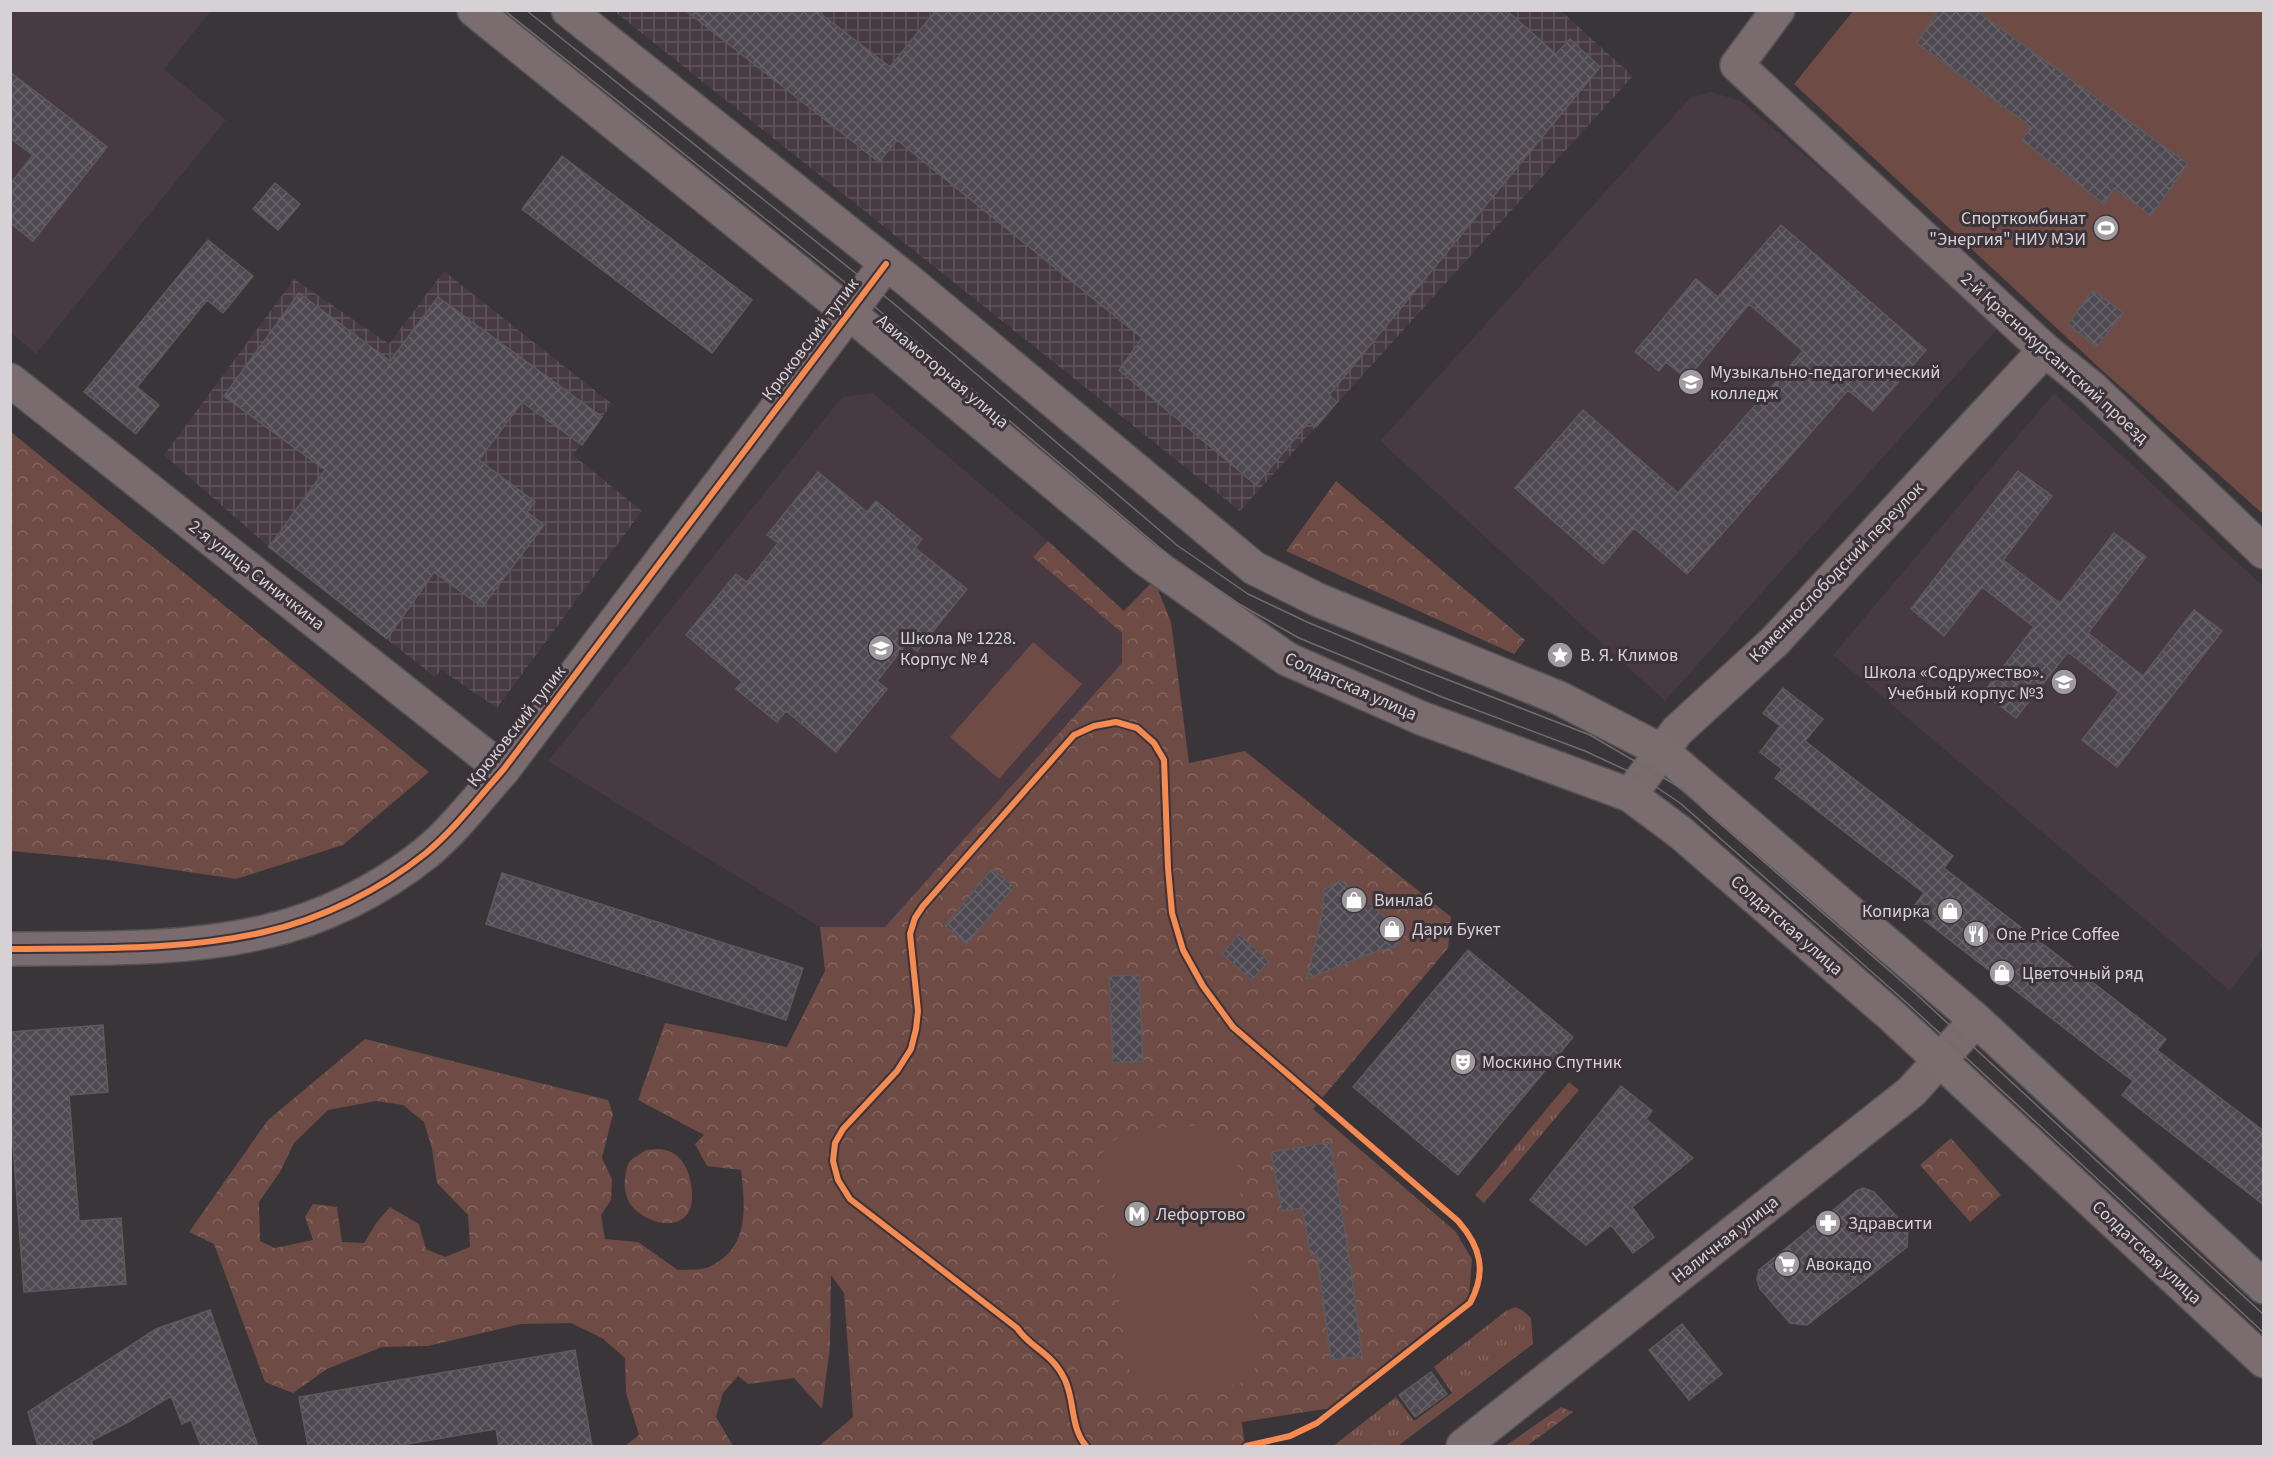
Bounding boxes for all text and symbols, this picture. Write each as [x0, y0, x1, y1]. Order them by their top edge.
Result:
place label: Спорткомбинат "Энергия" НИУ МЭИ [1929, 206, 2086, 252]
sports icon: Спорткомбинат "Энергия" НИУ МЭИ [2091, 213, 2121, 243]
street label: 2-й Краснокурсантский проезд [1955, 267, 2155, 450]
street label: Крюковский тупик [756, 273, 865, 406]
street label: Авиамоторная улица [871, 308, 1014, 434]
place label: Музыкально-педагогический колледж [1710, 360, 1941, 406]
school or university icon: Музыкально-педагогический колледж [1676, 367, 1706, 397]
street label: Каменнослободский переулок [1743, 477, 1930, 668]
street label: 2-я улица Синичкина [183, 514, 330, 636]
place label: Школа № 1228. Корпус № 4 [900, 626, 1016, 672]
school or university icon: Школа № 1228. Корпус № 4 [866, 633, 896, 663]
place icon: В. Я. Климов [1545, 640, 1575, 670]
place label: В. Я. Климов [1580, 643, 1678, 668]
street label: Солдатская улица [1281, 646, 1421, 727]
street label: Крюковский тупик [461, 660, 572, 792]
place label: Школа «Содружество». Учебный корпус №3 [1864, 660, 2044, 706]
school or university icon: Школа «Содружество». Учебный корпус №3 [2049, 667, 2079, 697]
street label: Солдатская улица [1725, 869, 1849, 981]
shop icon: Винлаб [1339, 885, 1369, 915]
place label: Винлаб [1374, 888, 1433, 913]
shop icon: Копирка [1935, 896, 1965, 926]
place label: Копирка [1862, 899, 1930, 924]
shop icon: Дари Букет [1377, 914, 1407, 944]
place label: Дари Букет [1412, 917, 1501, 942]
restaurant icon: One Price Coffee [1961, 919, 1991, 949]
place label: One Price Coffee [1996, 922, 2120, 947]
shop icon: Цветочный ряд [1987, 958, 2017, 988]
place label: Цветочный ряд [2022, 961, 2144, 986]
theatre icon: Москино Спутник [1448, 1047, 1478, 1077]
place label: Москино Спутник [1482, 1050, 1622, 1075]
street label: Наличная улица [1667, 1190, 1784, 1289]
street label: Солдатская улица [2086, 1195, 2207, 1310]
metro station icon: Лефортово [1122, 1199, 1152, 1229]
place label: Лефортово [1156, 1202, 1246, 1227]
pharmacy icon: Здравсити [1813, 1208, 1843, 1238]
place label: Здравсити [1848, 1211, 1932, 1236]
supermarket icon: Авокадо [1772, 1249, 1802, 1279]
place label: Авокадо [1806, 1252, 1872, 1277]

